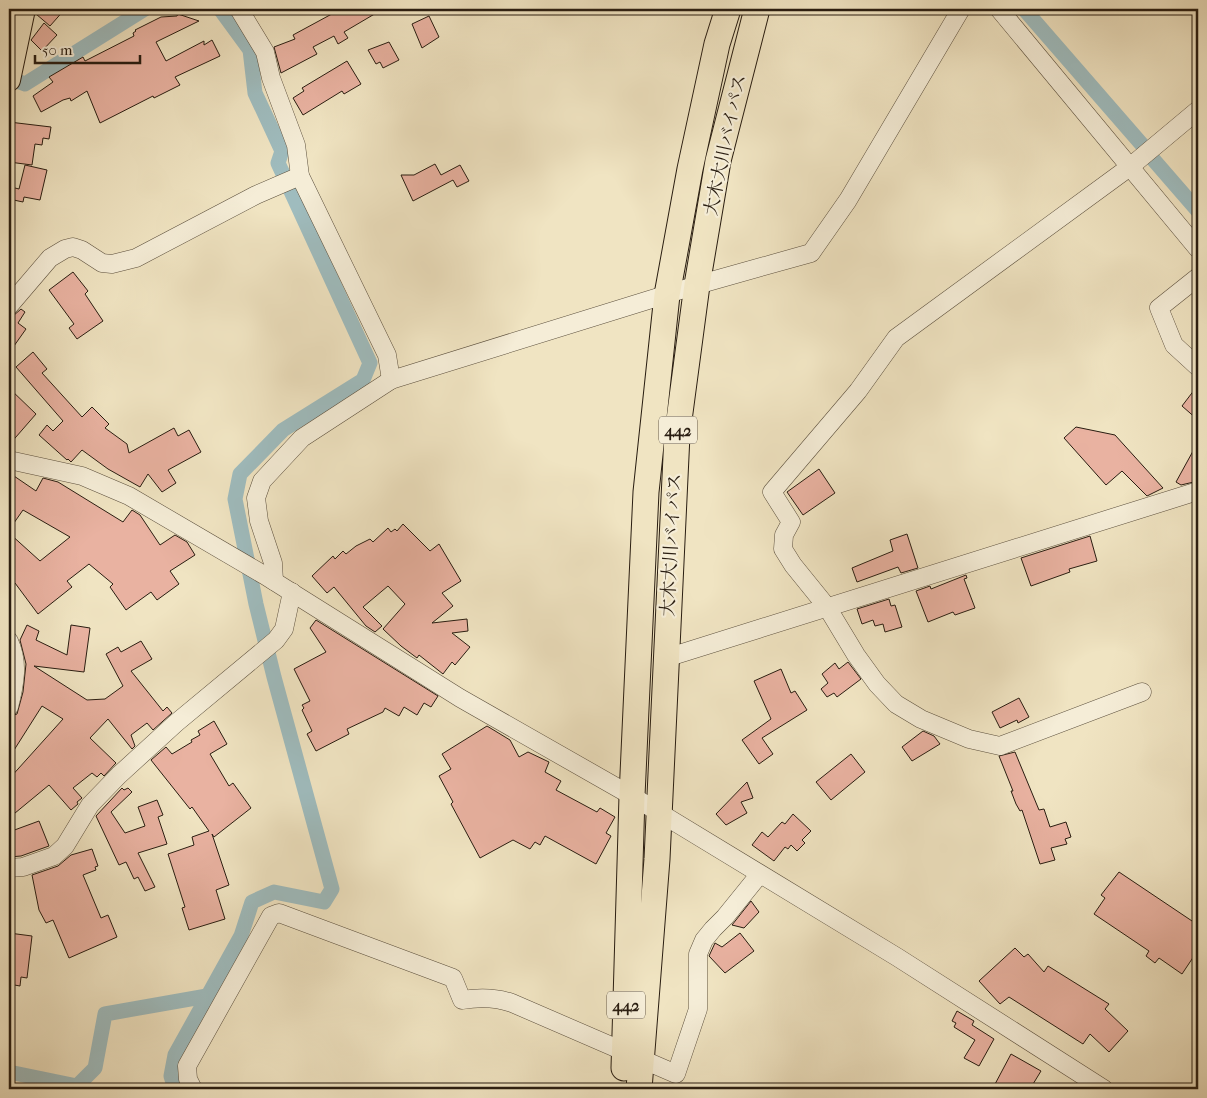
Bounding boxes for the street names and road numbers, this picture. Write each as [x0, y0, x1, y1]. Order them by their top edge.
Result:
street label: 大木大川バイパス [700, 73, 751, 218]
road number: 442 [659, 416, 697, 444]
street label: 大木大川バイパス [657, 473, 686, 617]
road number: 442 [607, 992, 645, 1018]

